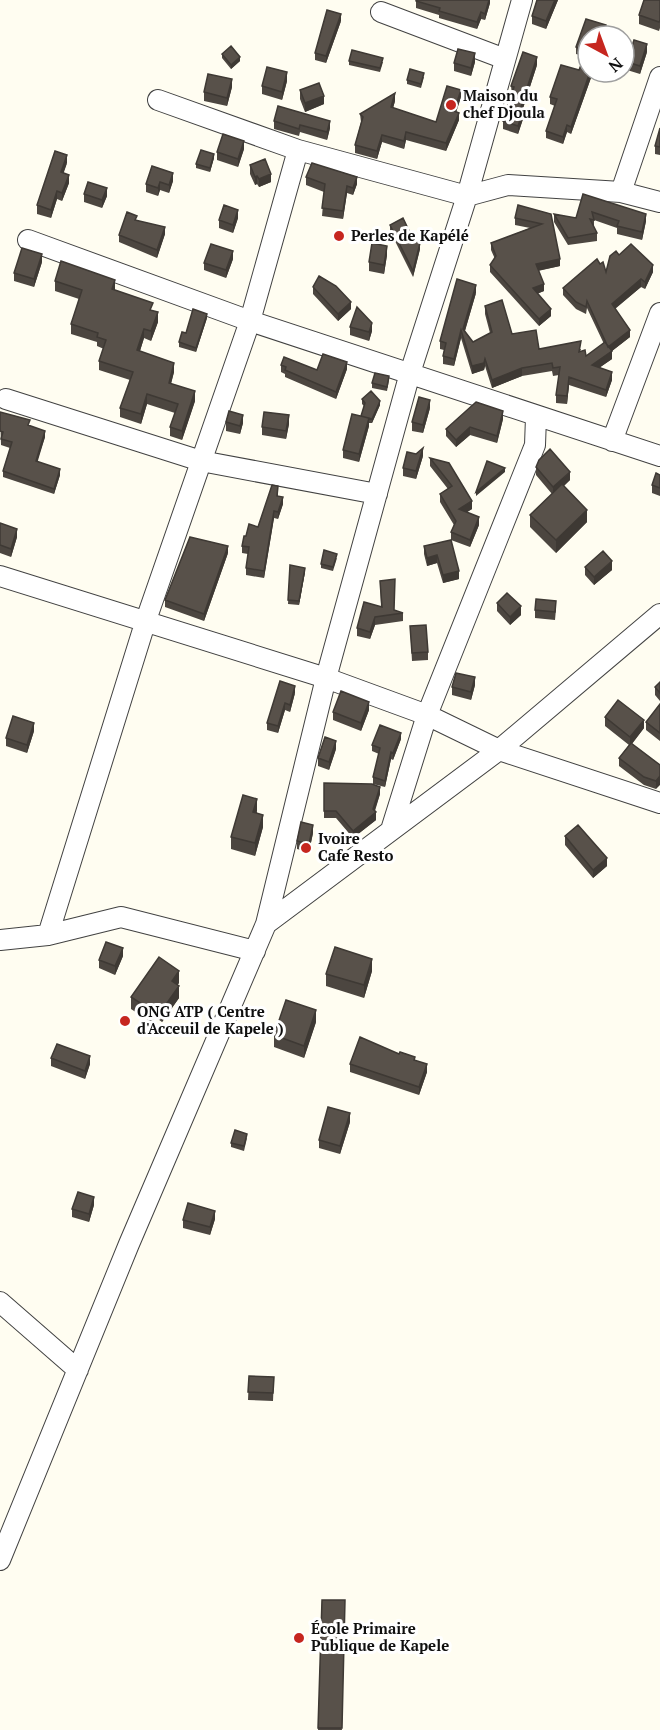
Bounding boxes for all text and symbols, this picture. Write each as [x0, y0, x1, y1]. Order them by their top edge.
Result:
north arrow [576, 24, 636, 84]
text: N [604, 53, 628, 78]
place label: Maison du chef Djoula [463, 85, 546, 122]
marker: Maison du chef Djoula [444, 98, 458, 112]
place label: Perles de Kapélé [351, 225, 469, 245]
marker: Perles de Kapélé [332, 229, 346, 243]
place label: Ivoire Cafe Resto [318, 828, 394, 865]
marker: Ivoire Cafe Resto [299, 841, 313, 855]
place label: ONG ATP ( Centre d'Acceuil de Kapele ) [137, 1001, 284, 1038]
marker: ONG ATP ( Centre d'Acceuil de Kapele ) [118, 1014, 132, 1028]
place label: École Primaire Publique de Kapele [311, 1618, 449, 1655]
marker: École Primaire Publique de Kapele [292, 1631, 306, 1645]

